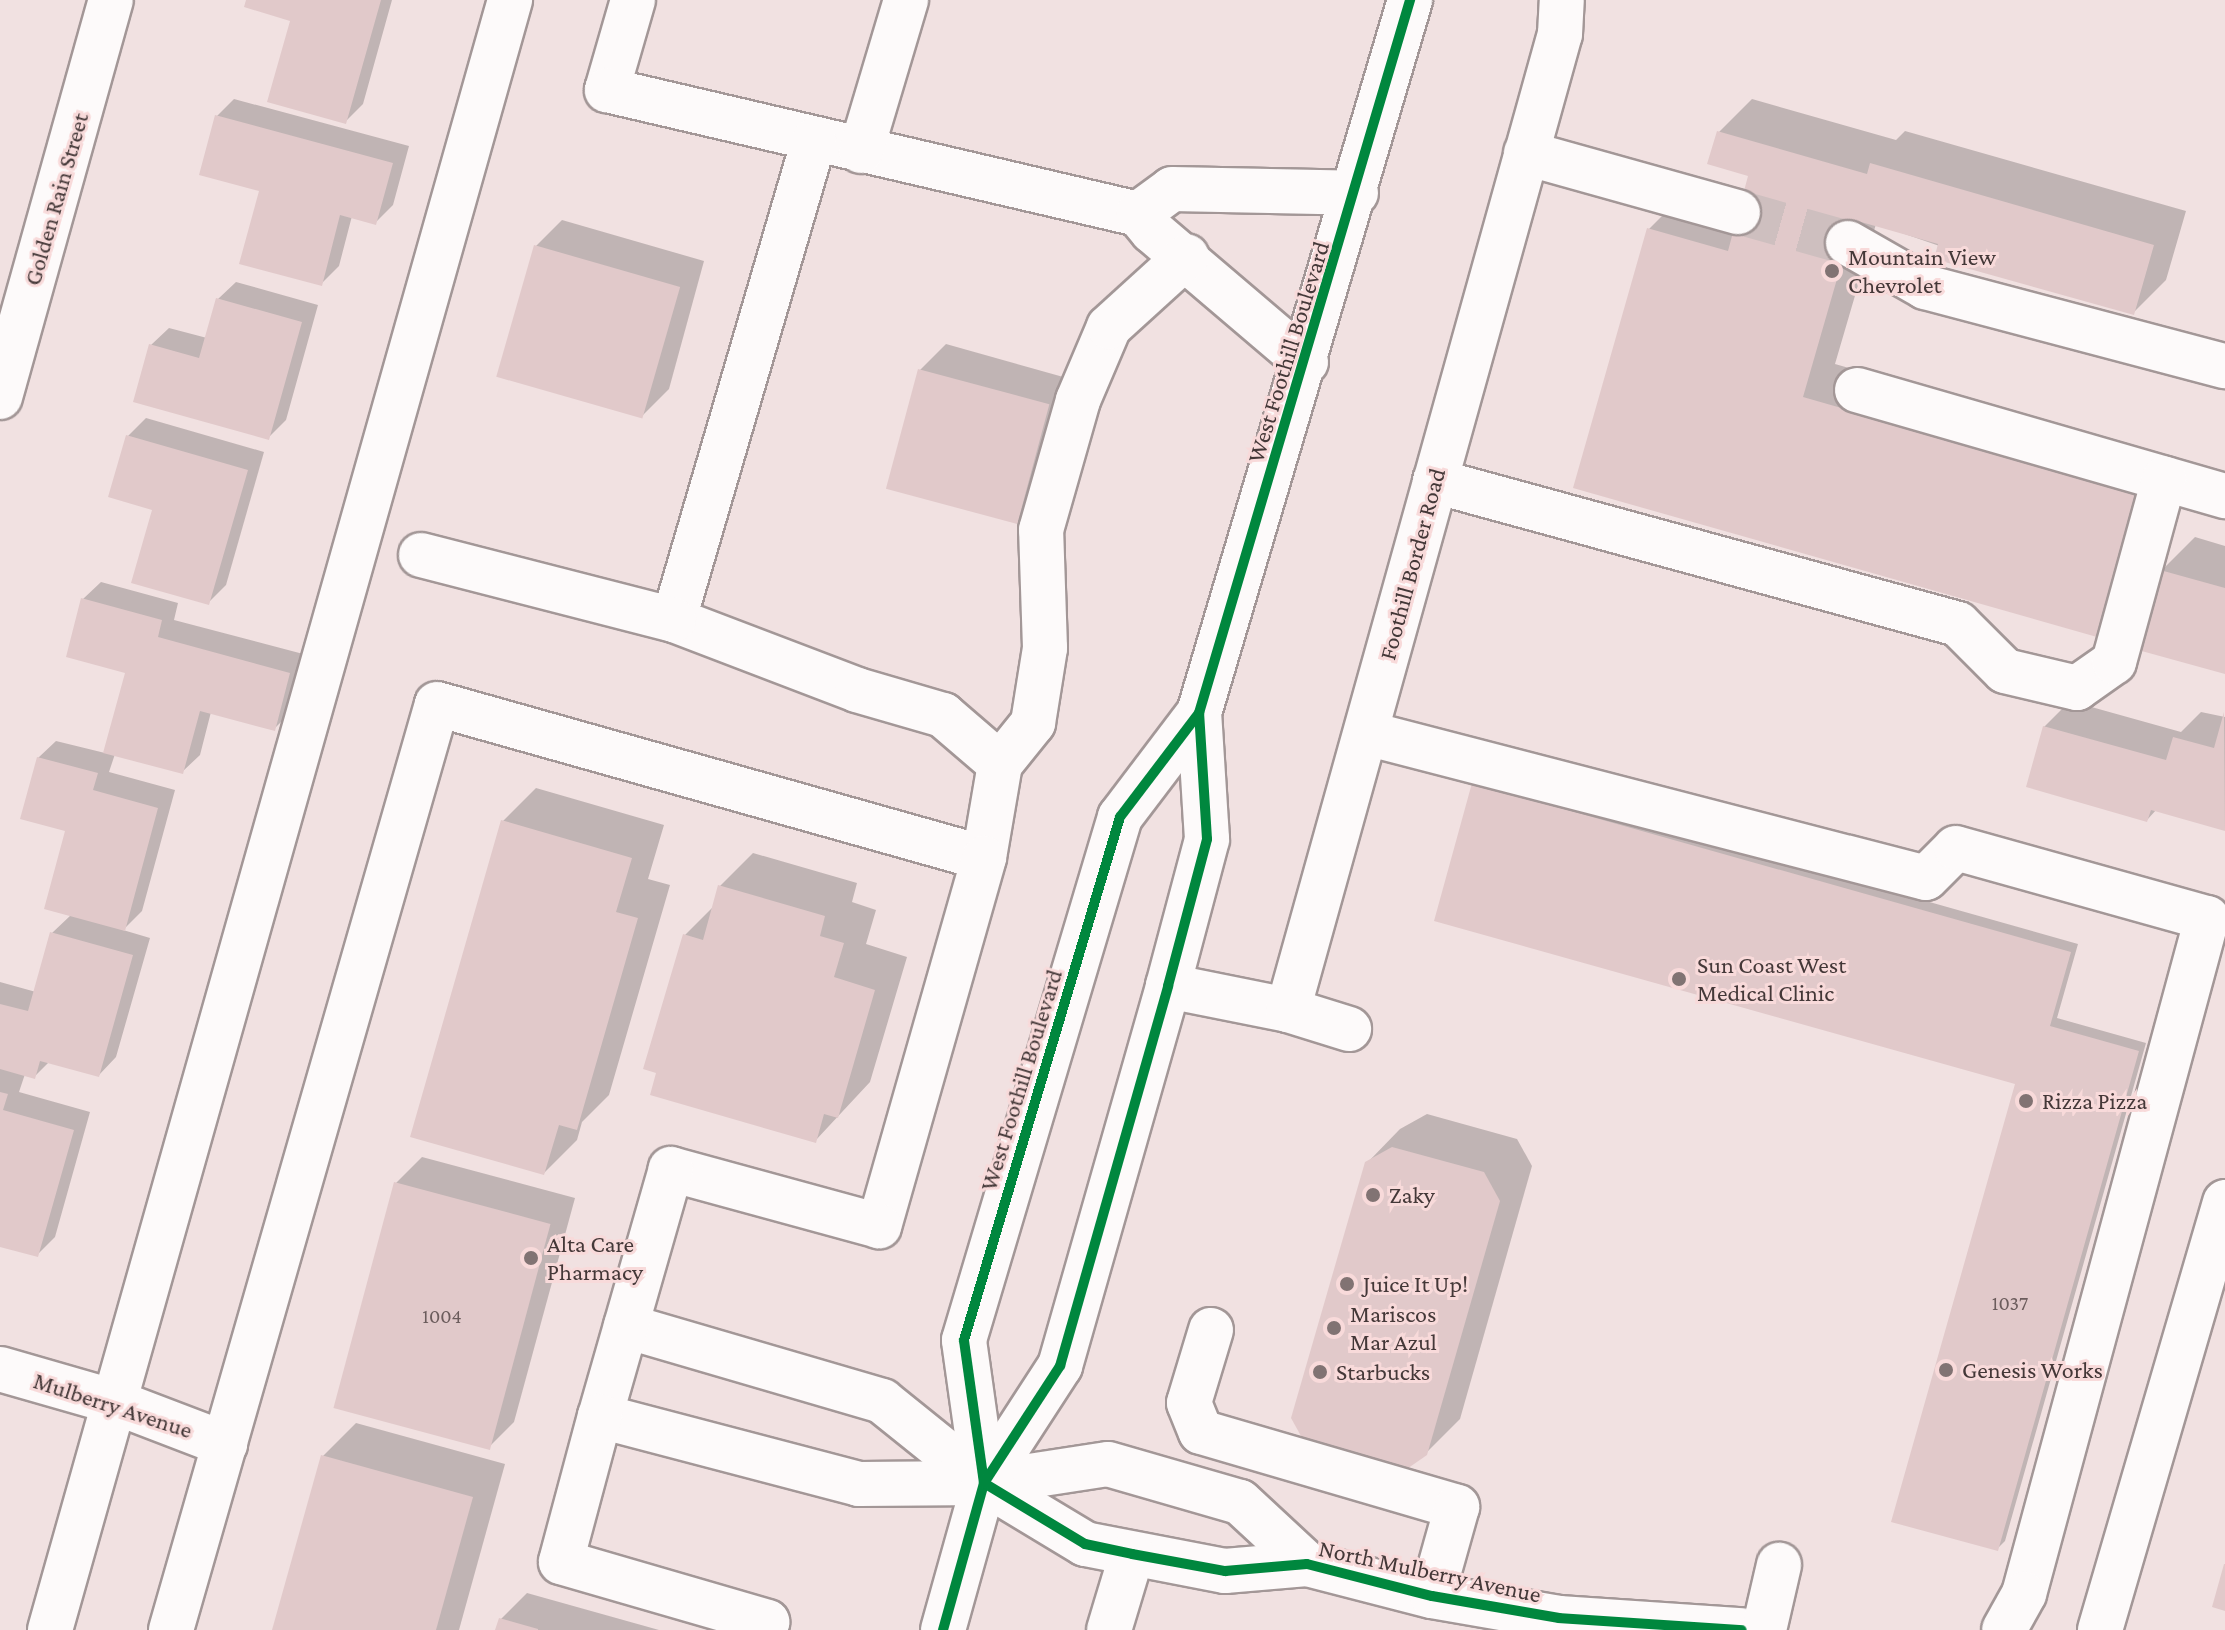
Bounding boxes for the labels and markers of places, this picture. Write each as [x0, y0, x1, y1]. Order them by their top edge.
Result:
place label: Mountain View Chevrolet [1848, 243, 1996, 299]
marker: Mountain View Chevrolet [1823, 262, 1841, 280]
place label: Sun Coast West Medical Clinic [1697, 951, 1846, 1007]
marker: Sun Coast West Medical Clinic [1668, 968, 1690, 990]
place label: Rizza Pizza [2042, 1087, 2147, 1115]
marker: Rizza Pizza [2017, 1092, 2035, 1110]
place label: Zaky [1389, 1181, 1435, 1209]
marker: Zaky [1364, 1186, 1382, 1204]
place label: Alta Care Pharmacy [547, 1230, 643, 1286]
marker: Alta Care Pharmacy [522, 1249, 540, 1267]
place label: Juice It Up! [1363, 1270, 1468, 1298]
marker: Juice It Up! [1338, 1275, 1356, 1293]
place label: Mariscos Mar Azul [1350, 1300, 1437, 1356]
marker: Mariscos Mar Azul [1325, 1319, 1343, 1337]
place label: Genesis Works [1962, 1356, 2103, 1384]
place label: Starbucks [1336, 1358, 1430, 1386]
marker: Genesis Works [1937, 1361, 1955, 1379]
marker: Starbucks [1311, 1363, 1329, 1381]

